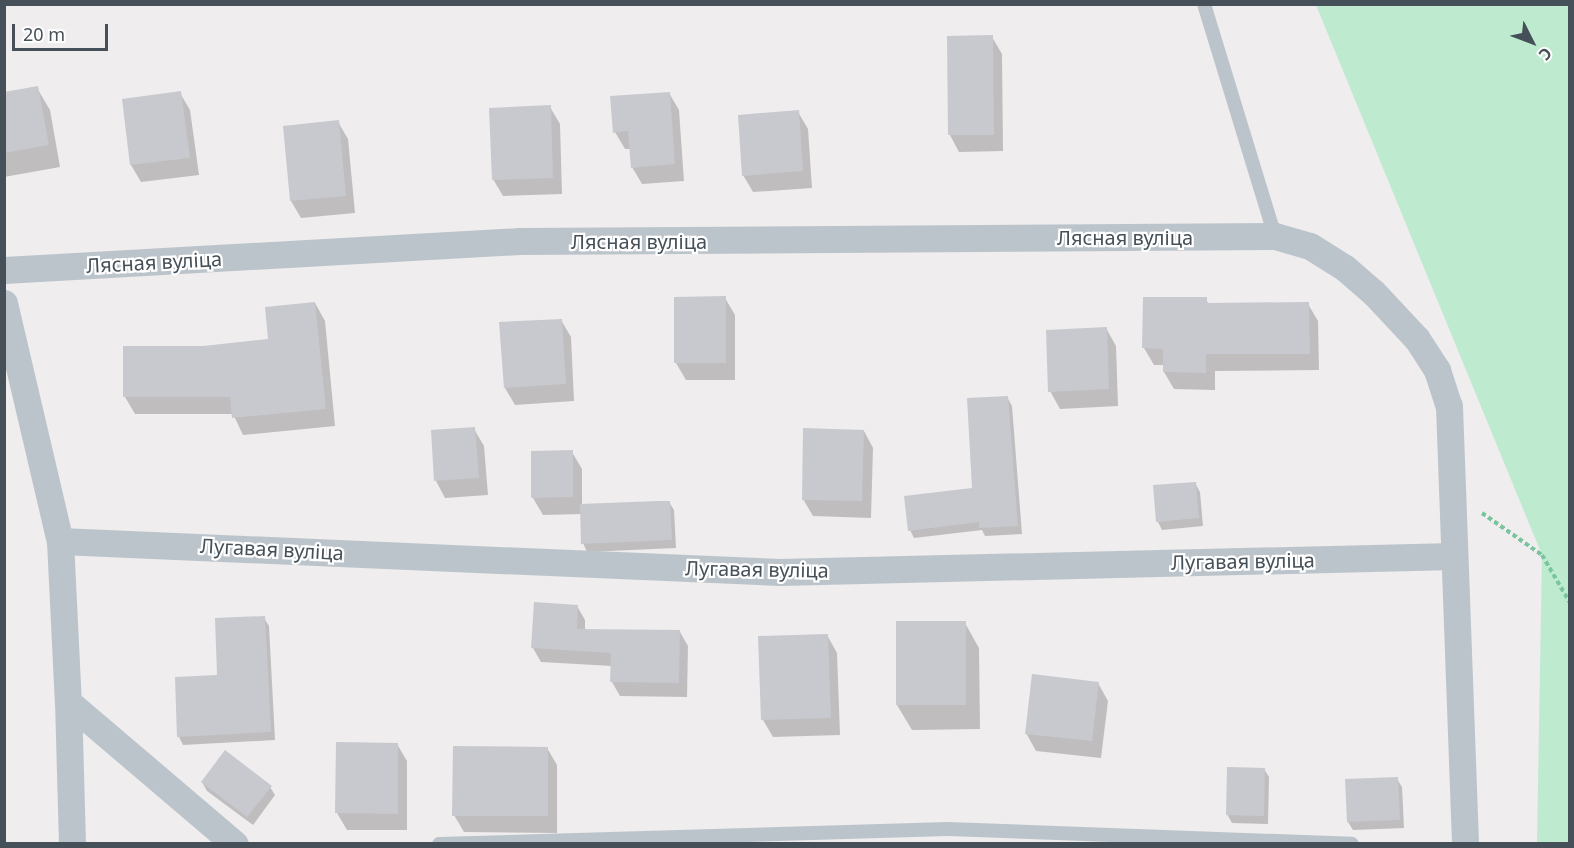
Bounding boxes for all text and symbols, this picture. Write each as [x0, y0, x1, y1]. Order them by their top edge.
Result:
scale bar [15, 12, 111, 50]
north arrow [1502, 12, 1562, 72]
text: 20 m [23, 22, 65, 46]
text: С [1534, 43, 1557, 65]
street label: Лясная вуліца [1057, 225, 1193, 249]
street label: Лясная вуліца [571, 229, 707, 253]
street label: Лясная вуліца [85, 246, 223, 278]
street label: Лугавая вуліца [200, 533, 344, 565]
street label: Лугавая вуліца [1171, 548, 1315, 574]
street label: Лугавая вуліца [685, 556, 829, 582]

